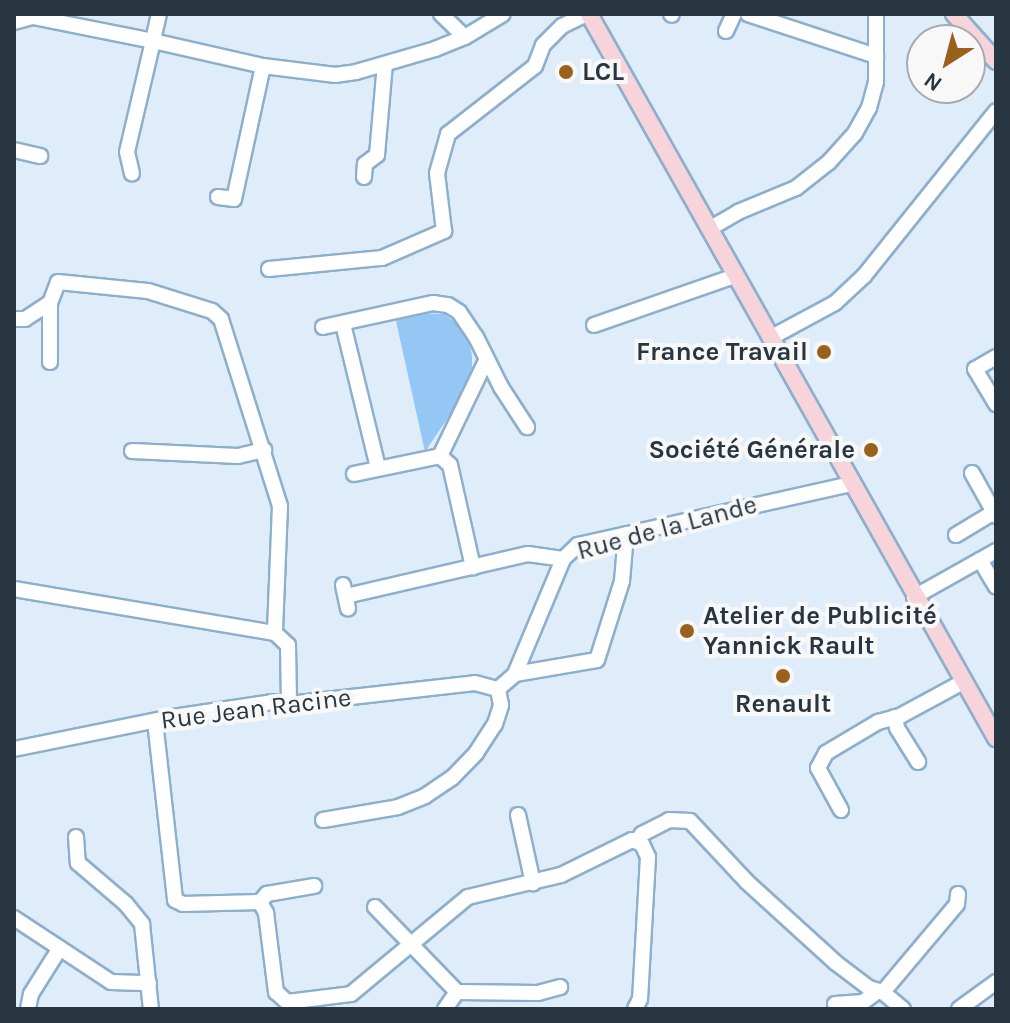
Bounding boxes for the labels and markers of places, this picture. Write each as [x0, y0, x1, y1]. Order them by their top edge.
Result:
place label: LCL [582, 56, 624, 88]
marker: LCL [557, 63, 575, 81]
place label: France Travail [636, 336, 808, 368]
marker: France Travail [815, 343, 833, 361]
place label: Société Générale [649, 434, 855, 466]
marker: Société Générale [862, 441, 880, 459]
place label: Atelier de Publicité Yannick Rault [703, 600, 937, 662]
marker: Atelier de Publicité Yannick Rault [678, 622, 696, 640]
marker: Renault [774, 667, 792, 685]
place label: Renault [735, 688, 831, 720]

